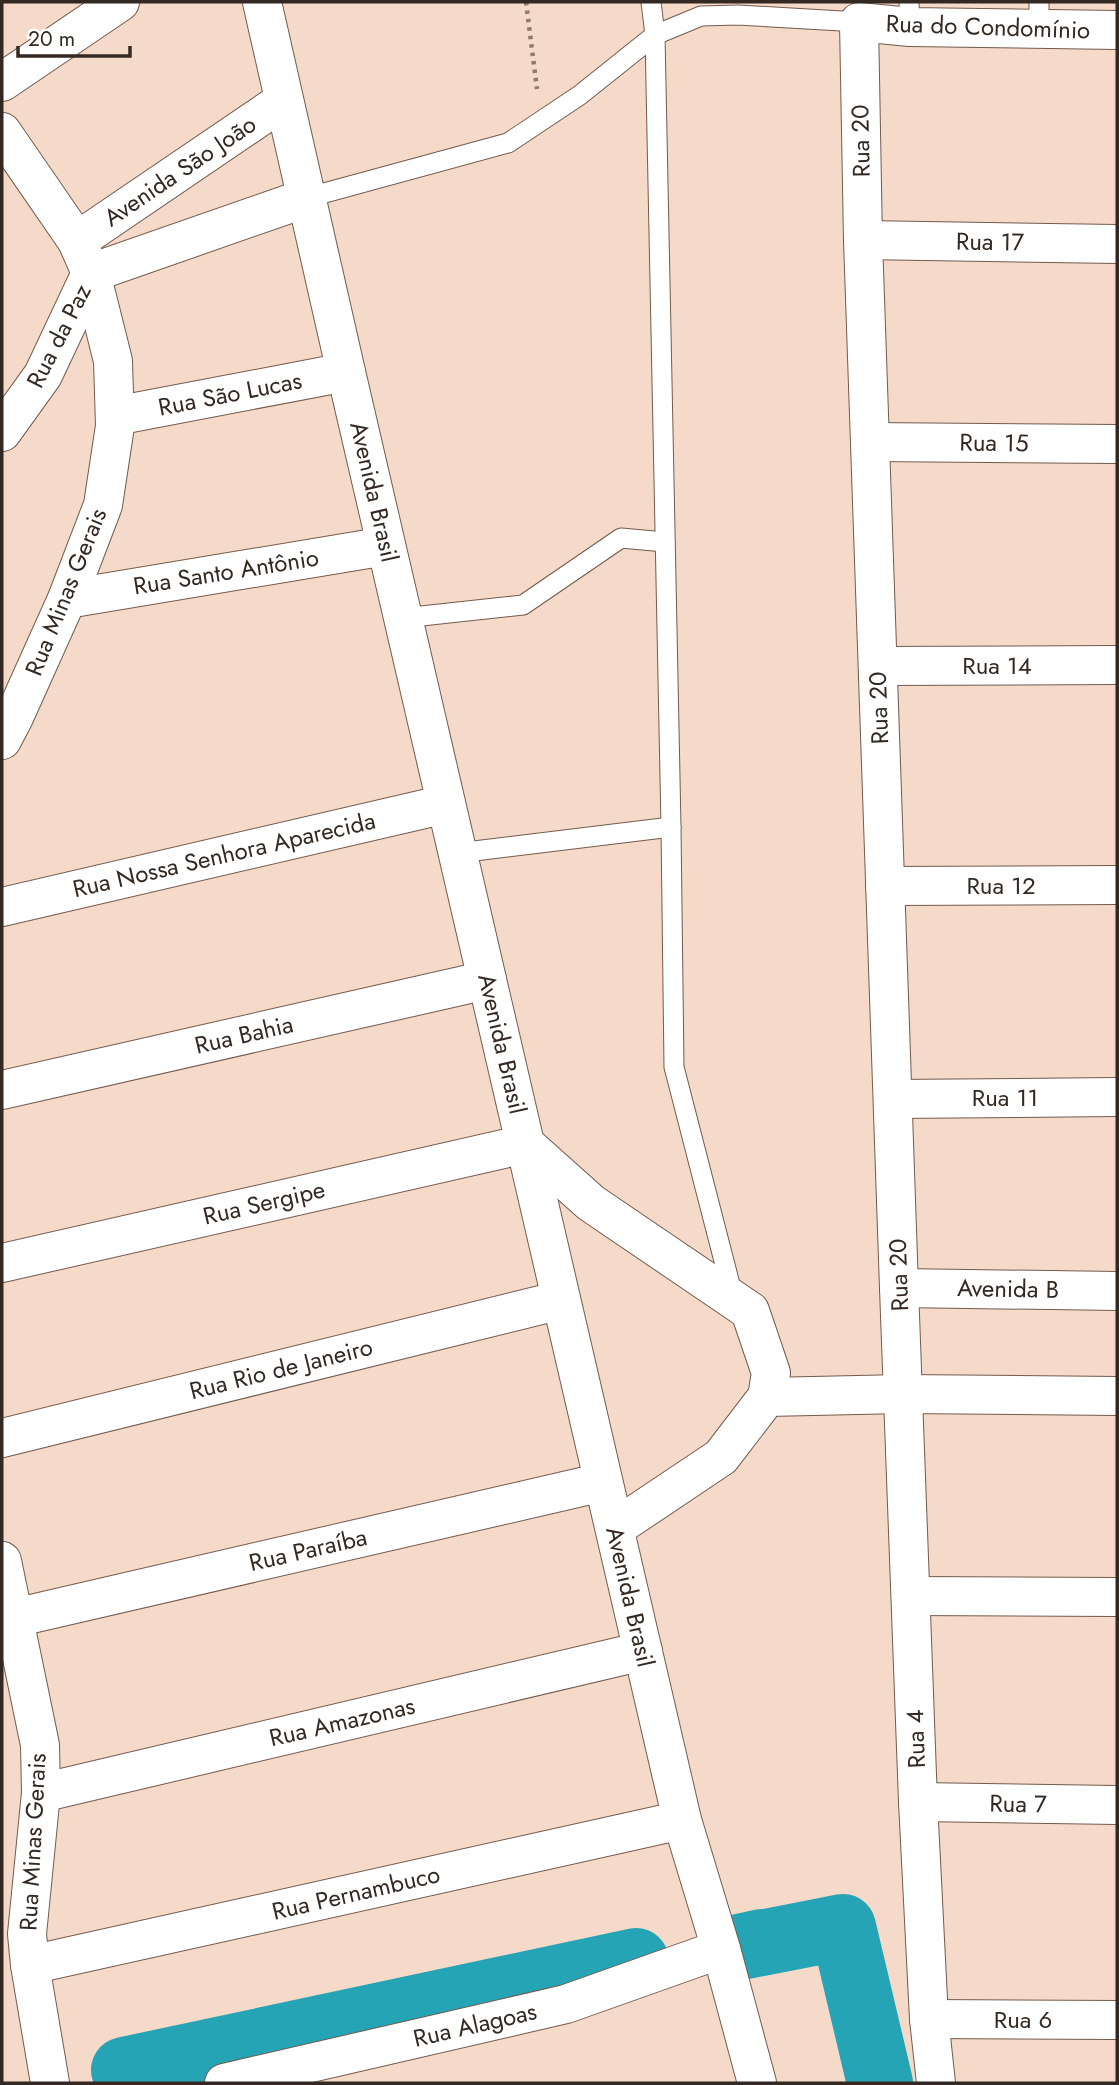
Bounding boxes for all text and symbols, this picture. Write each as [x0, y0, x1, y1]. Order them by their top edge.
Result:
street label: Rua do Condomínio [885, 5, 1091, 48]
scale bar [18, 14, 130, 58]
text: 20 m [28, 24, 75, 54]
street label: Rua 20 [842, 104, 879, 178]
street label: Avenida São João [96, 107, 263, 235]
street label: Rua 17 [956, 223, 1025, 260]
street label: Rua da Paz [17, 278, 100, 394]
street label: Rua São Lucas [155, 362, 305, 425]
street label: Avenida Brasil [341, 418, 408, 566]
street label: Rua 15 [959, 424, 1029, 461]
street label: Rua Minas Gerais [16, 503, 115, 681]
street label: Rua Santo Antônio [131, 540, 321, 603]
street label: Rua 14 [962, 648, 1032, 683]
street label: Rua 20 [860, 671, 897, 745]
street label: Rua Nossa Senhora Aparecida [69, 803, 379, 906]
street label: Rua 12 [966, 868, 1036, 903]
street label: Avenida Brasil [469, 970, 536, 1118]
street label: Rua Bahia [191, 1006, 297, 1063]
street label: Rua 11 [972, 1080, 1038, 1115]
street label: Rua Sergipe [199, 1171, 328, 1234]
street label: Rua 20 [880, 1238, 917, 1312]
street label: Avenida B [957, 1270, 1059, 1307]
street label: Rua Rio de Janeiro [186, 1329, 376, 1408]
street label: Rua Paraíba [245, 1519, 370, 1580]
street label: Avenida Brasil [597, 1523, 664, 1671]
street label: Rua Amazonas [266, 1688, 418, 1755]
street label: Rua 4 [897, 1709, 934, 1769]
street label: Rua Minas Gerais [10, 1752, 55, 1932]
street label: Rua 7 [989, 1786, 1047, 1822]
street label: Rua Pernambuco [268, 1856, 443, 1929]
street label: Rua Alagoas [410, 1993, 540, 2056]
street label: Rua 6 [994, 2002, 1052, 2037]

